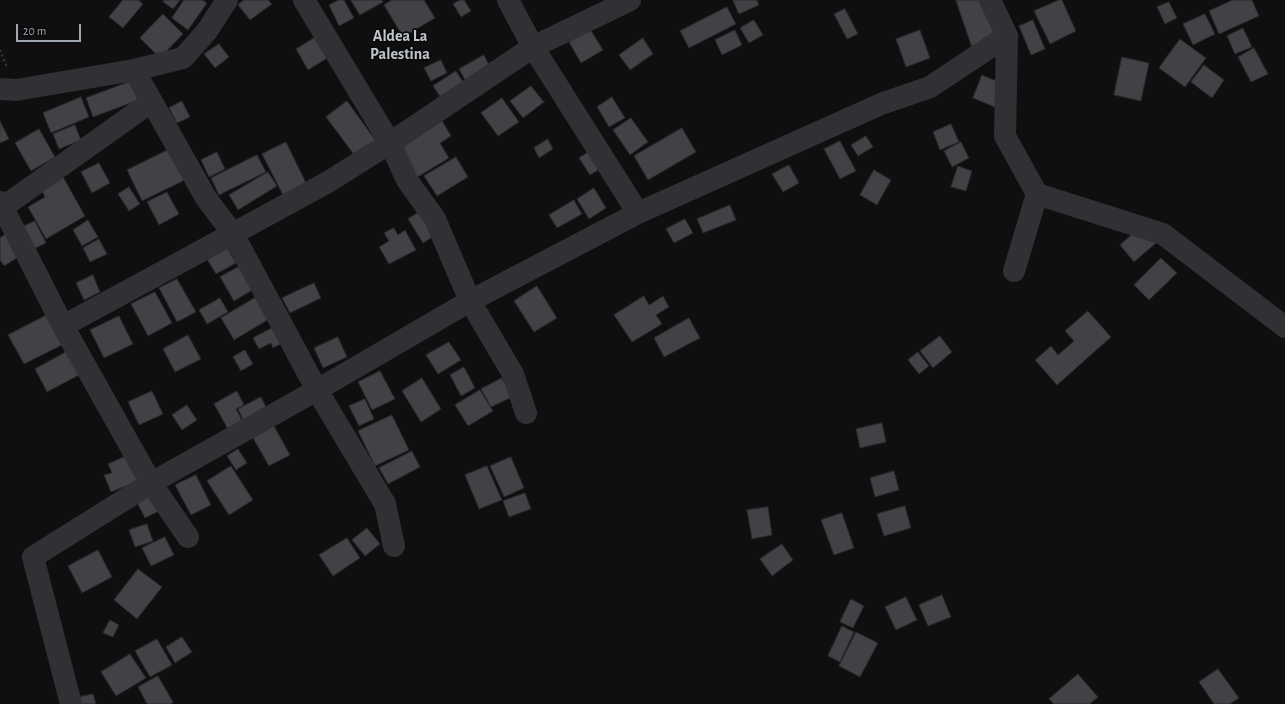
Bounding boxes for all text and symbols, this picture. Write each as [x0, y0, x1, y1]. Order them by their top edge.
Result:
scale bar [18, 16, 83, 42]
text: 20 m [23, 25, 46, 37]
district label: Aldea La Palestina [370, 26, 430, 64]

